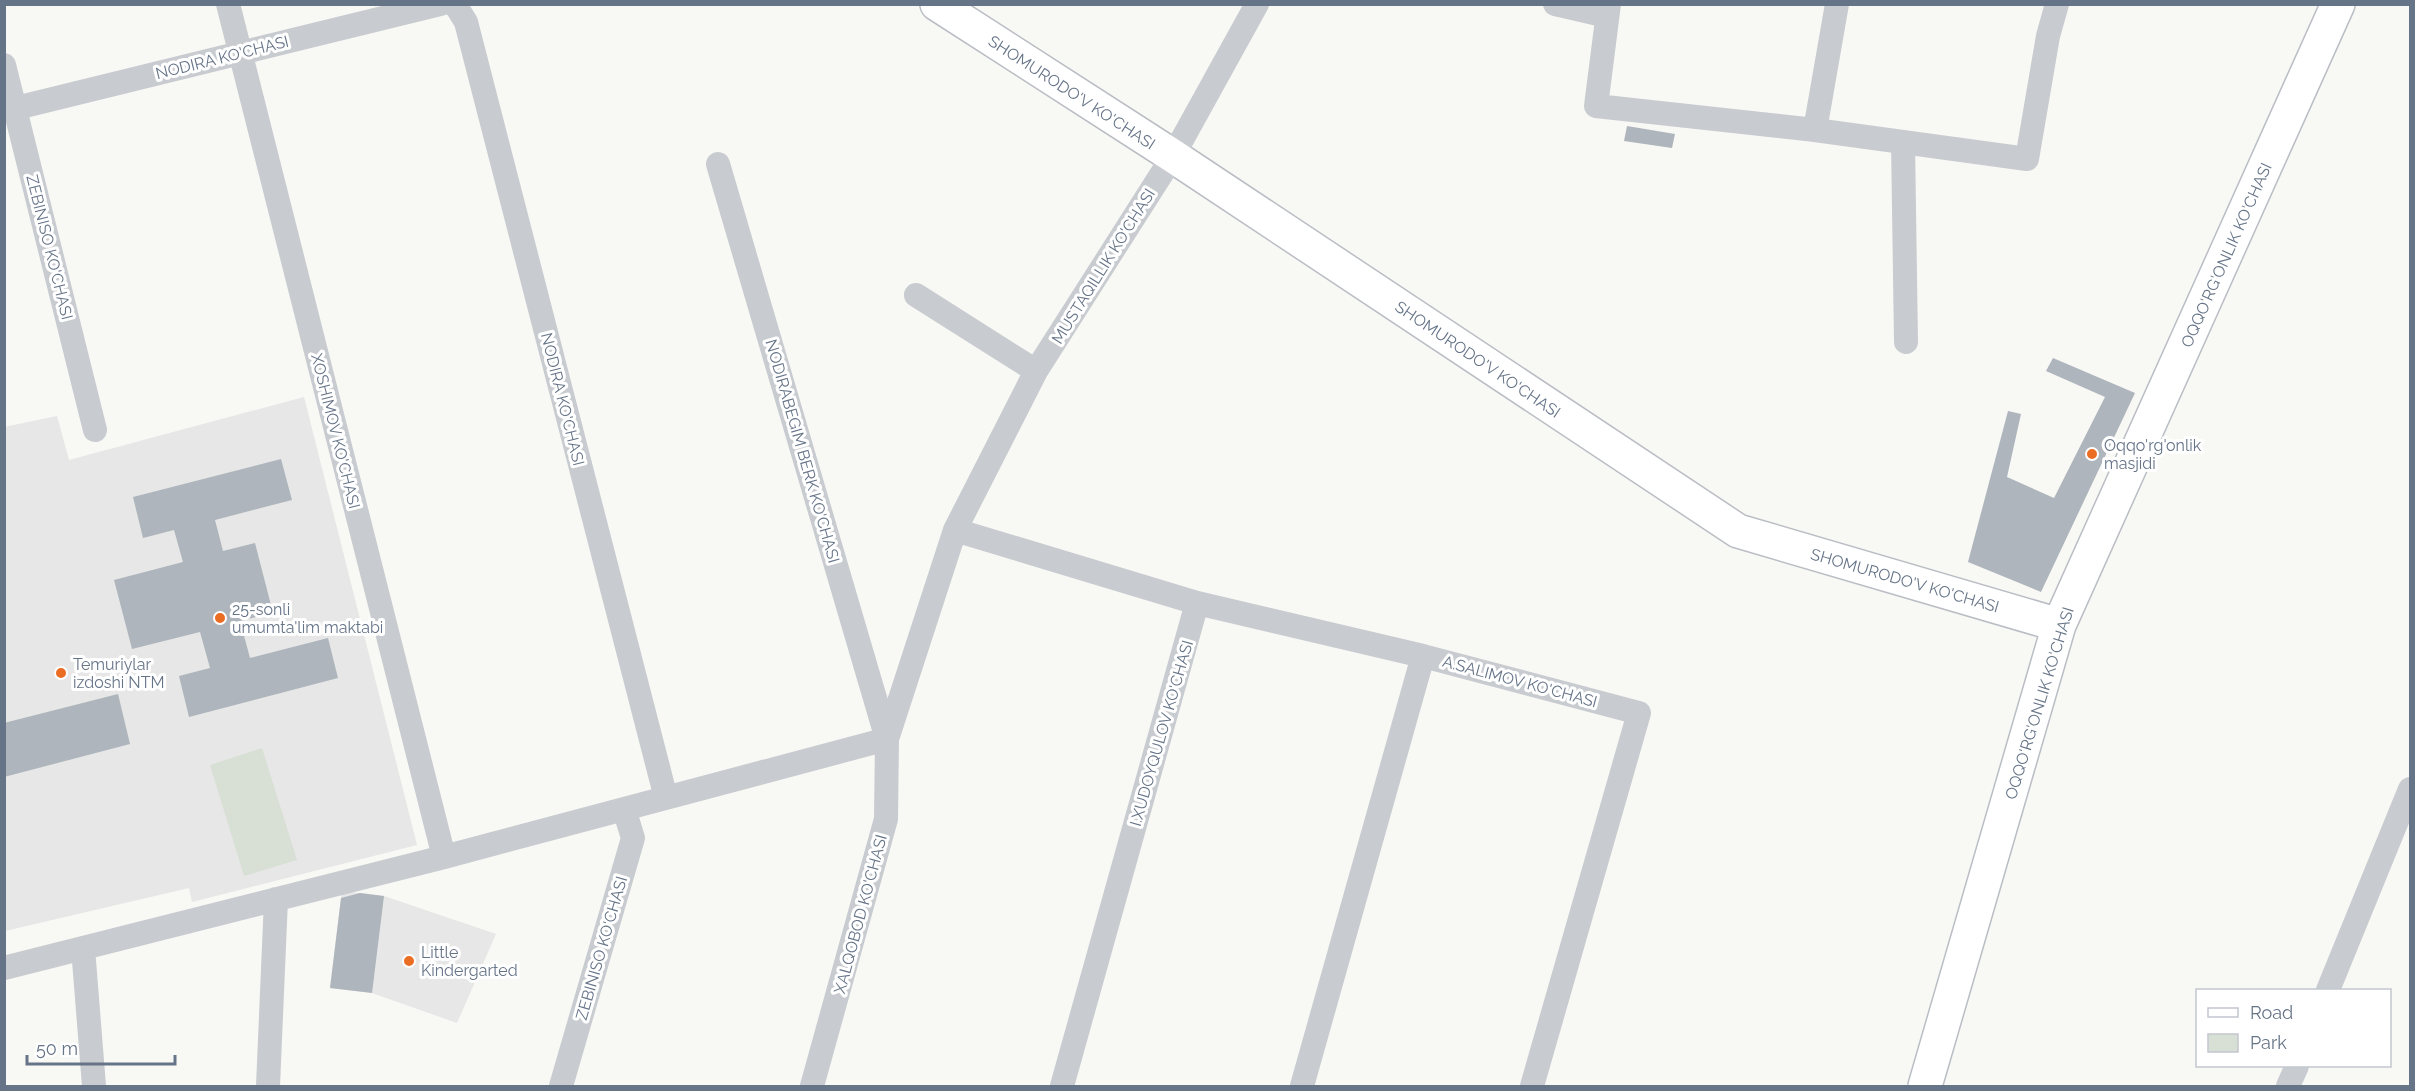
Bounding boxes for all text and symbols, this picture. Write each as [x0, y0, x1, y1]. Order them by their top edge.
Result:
street label: SHOMURODO'V KO'CHASI [985, 31, 1159, 154]
street label: NODIRA KO'CHASI [154, 32, 291, 83]
street label: OQQO'RG'ONLIK KO'CHASI [2177, 160, 2276, 350]
street label: ZEBINISO KO'CHASI [22, 173, 77, 321]
street label: MUSTAQILLIK KO'CHASI [1048, 185, 1159, 347]
street label: SHOMURODO'V KO'CHASI [1392, 297, 1564, 422]
street label: NODIRA KO'CHASI [537, 331, 588, 468]
street label: NODIRABEGIM BERK KO'CHASI [761, 337, 844, 565]
street label: XOSHIMOV KO'CHASI [307, 352, 364, 511]
place label: Oqqo'rg'onlik masjidi [2104, 436, 2202, 473]
marker: Oqqo'rg'onlik masjidi [2085, 447, 2099, 461]
street label: SHOMURODO'V KO'CHASI [1808, 544, 2001, 616]
place label: 25-sonli umumta'lim maktabi [232, 600, 383, 637]
street label: OQQO'RG'ONLIK KO'CHASI [2001, 605, 2078, 802]
marker: 25-sonli umumta'lim maktabi [213, 611, 227, 625]
street label: I.XUDOYQULOV KO'CHASI [1126, 638, 1197, 828]
street label: A.SALIMOV KO'CHASI [1440, 652, 1599, 711]
place label: Temuriylar izdoshi NTM [73, 655, 164, 692]
marker: Temuriylar izdoshi NTM [54, 666, 68, 680]
street label: XALQOBOD KO'CHASI [830, 832, 891, 996]
street label: ZEBINISO KO'CHASI [572, 874, 631, 1022]
place label: Little Kindergarted [421, 943, 518, 980]
marker: Little Kindergarted [402, 954, 416, 968]
legend [2196, 989, 2391, 1067]
text: Road [2250, 1002, 2293, 1023]
scale bar [27, 1028, 176, 1066]
text: Park [2250, 1032, 2287, 1053]
text: 50 m [36, 1038, 78, 1059]

